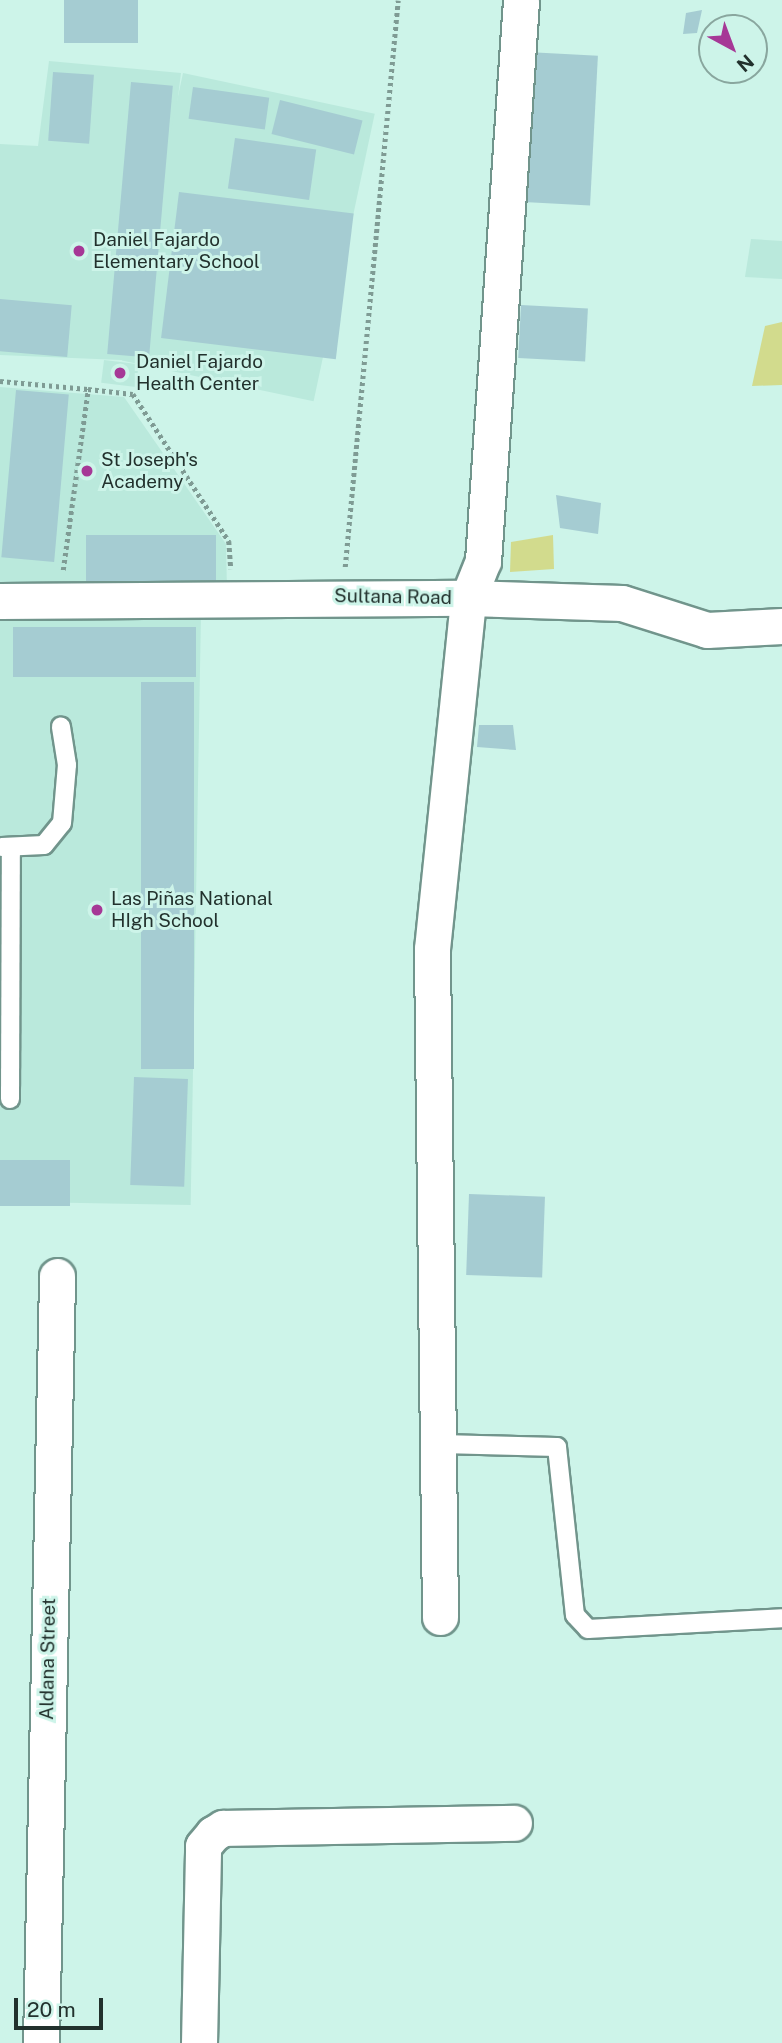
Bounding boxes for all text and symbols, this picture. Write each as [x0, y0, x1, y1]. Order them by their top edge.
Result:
north arrow [698, 14, 768, 84]
text: N [733, 50, 758, 77]
place label: Daniel Fajardo Elementary School [93, 229, 260, 273]
marker: Daniel Fajardo Elementary School [71, 243, 87, 259]
place label: Daniel Fajardo Health Center [136, 351, 263, 395]
marker: Daniel Fajardo Health Center [110, 363, 130, 383]
place label: St Joseph's Academy [101, 449, 198, 493]
marker: St Joseph's Academy [79, 463, 95, 479]
street label: Sultana Road [334, 585, 452, 609]
place label: Las Piñas National HIgh School [111, 888, 273, 932]
marker: Las Piñas National HIgh School [89, 902, 105, 918]
street label: Aldana Street [36, 1598, 60, 1720]
scale bar [18, 1983, 107, 2027]
text: 20 m [27, 1997, 76, 2022]

